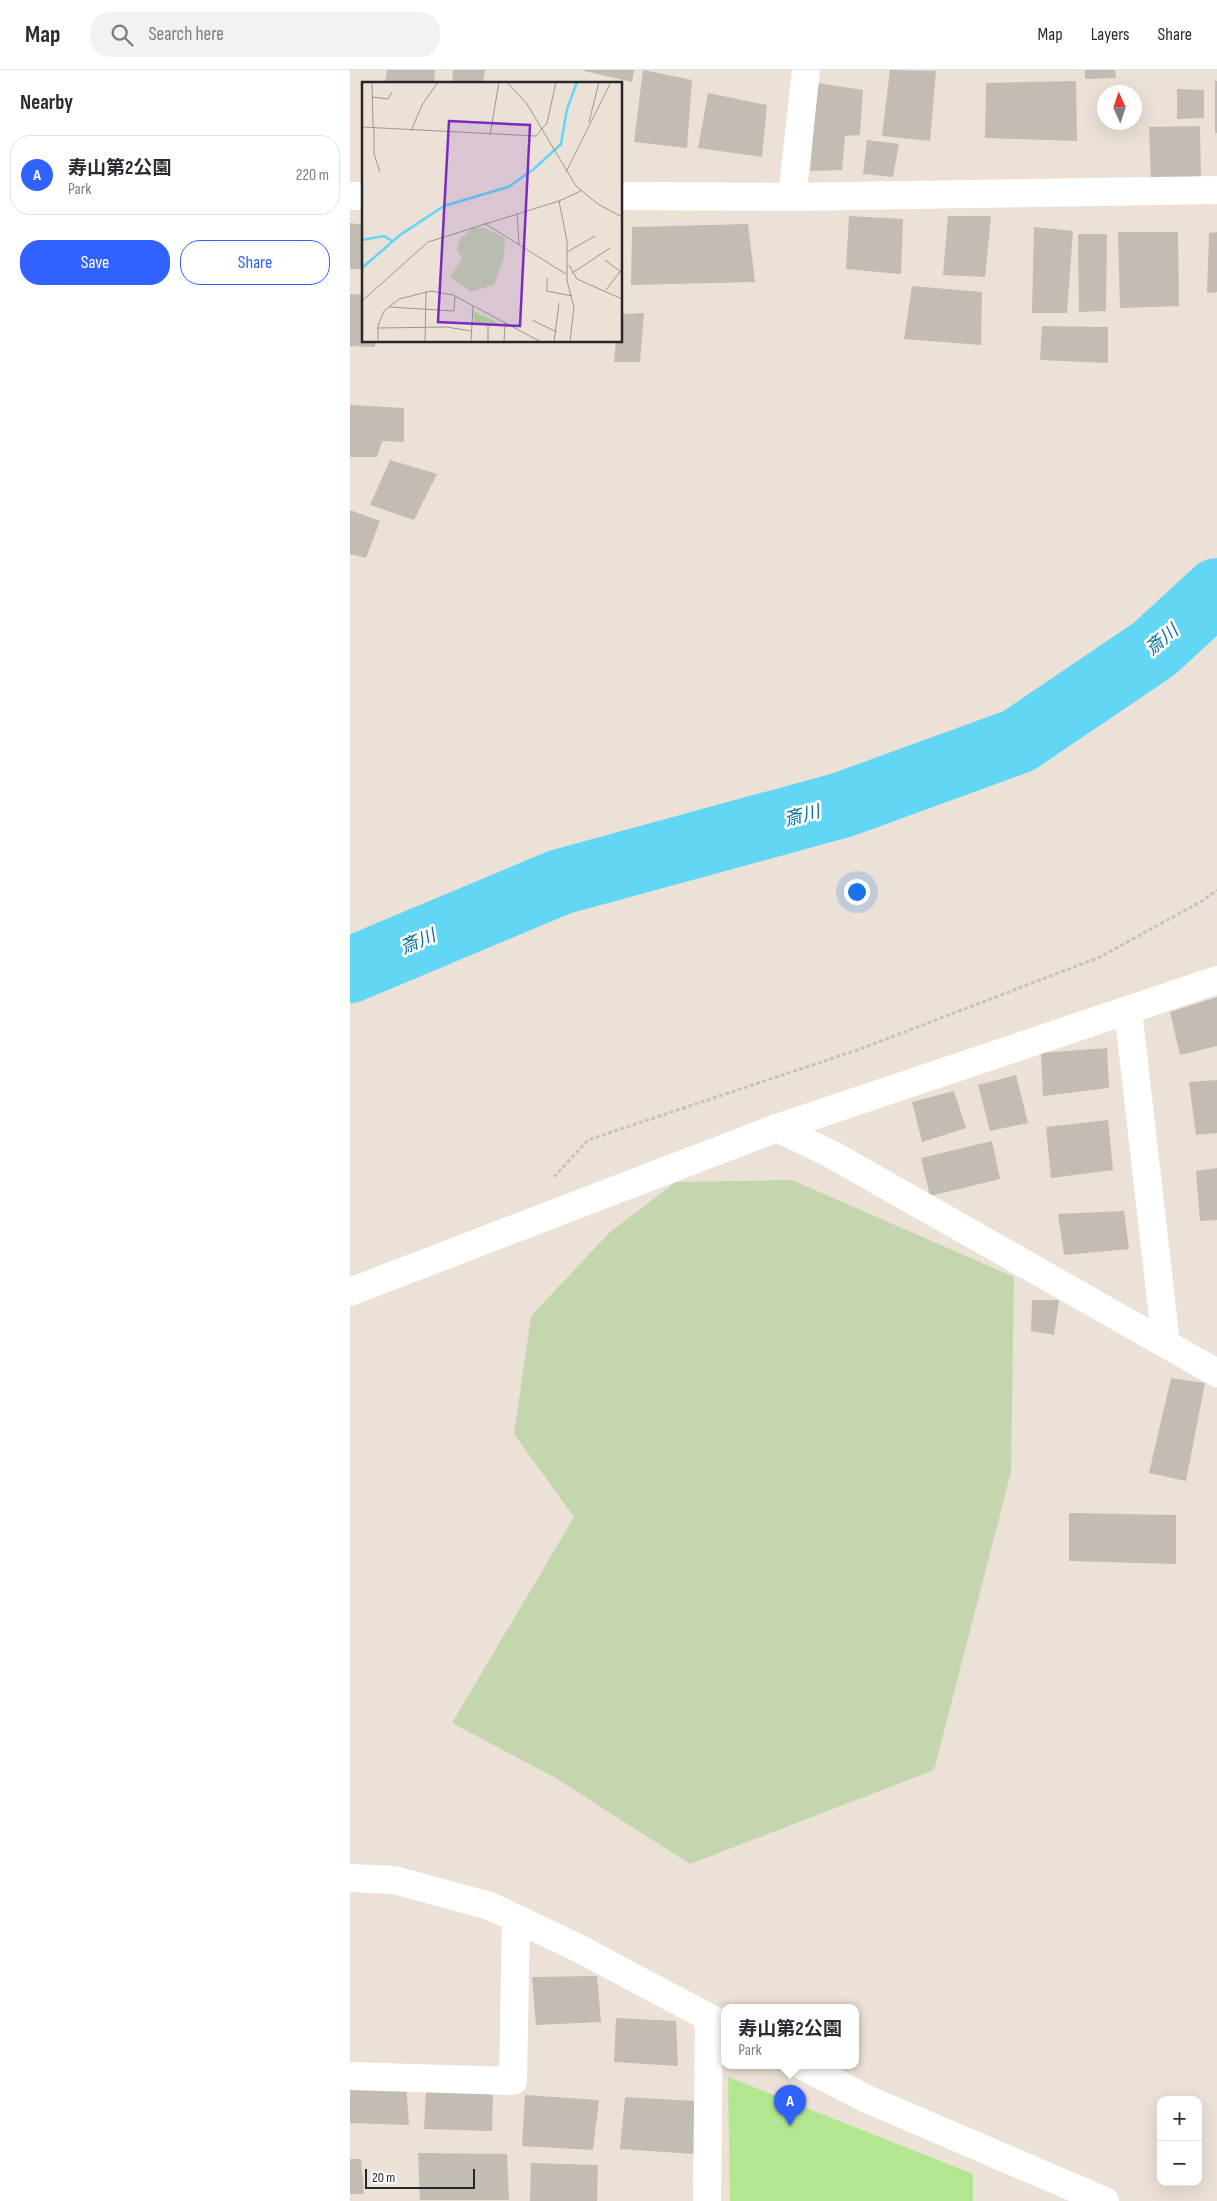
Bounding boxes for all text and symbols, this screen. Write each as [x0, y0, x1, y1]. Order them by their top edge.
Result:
search box [90, 12, 440, 57]
text: Map [25, 20, 60, 49]
icon: search [108, 21, 136, 49]
text: Search here [148, 23, 224, 46]
text: Map [1038, 24, 1063, 45]
text: Layers [1091, 24, 1130, 45]
text: Share [1158, 24, 1192, 45]
inset map [362, 82, 622, 342]
north arrow [1097, 85, 1142, 130]
text: Nearby [20, 90, 73, 115]
text: 寿山第2公園 [68, 157, 171, 180]
text: A [33, 166, 41, 185]
text: 220 m [296, 166, 329, 185]
text: Park [68, 180, 91, 199]
button: Save [20, 240, 170, 285]
button: Share [180, 240, 330, 285]
water label: 斎川 [1141, 619, 1184, 660]
water label: 斎川 [782, 801, 824, 831]
your location [844, 879, 870, 905]
water label: 斎川 [397, 925, 441, 959]
popup [721, 2004, 859, 2069]
text: 寿山第2公園 [738, 2018, 842, 2041]
text: Park [738, 2041, 762, 2060]
pin: A [774, 2085, 806, 2126]
map controls [1157, 2096, 1202, 2186]
button: + [1157, 2096, 1202, 2141]
button: − [1157, 2141, 1202, 2186]
scale bar [365, 2166, 475, 2189]
text: 20 m [372, 2169, 395, 2186]

